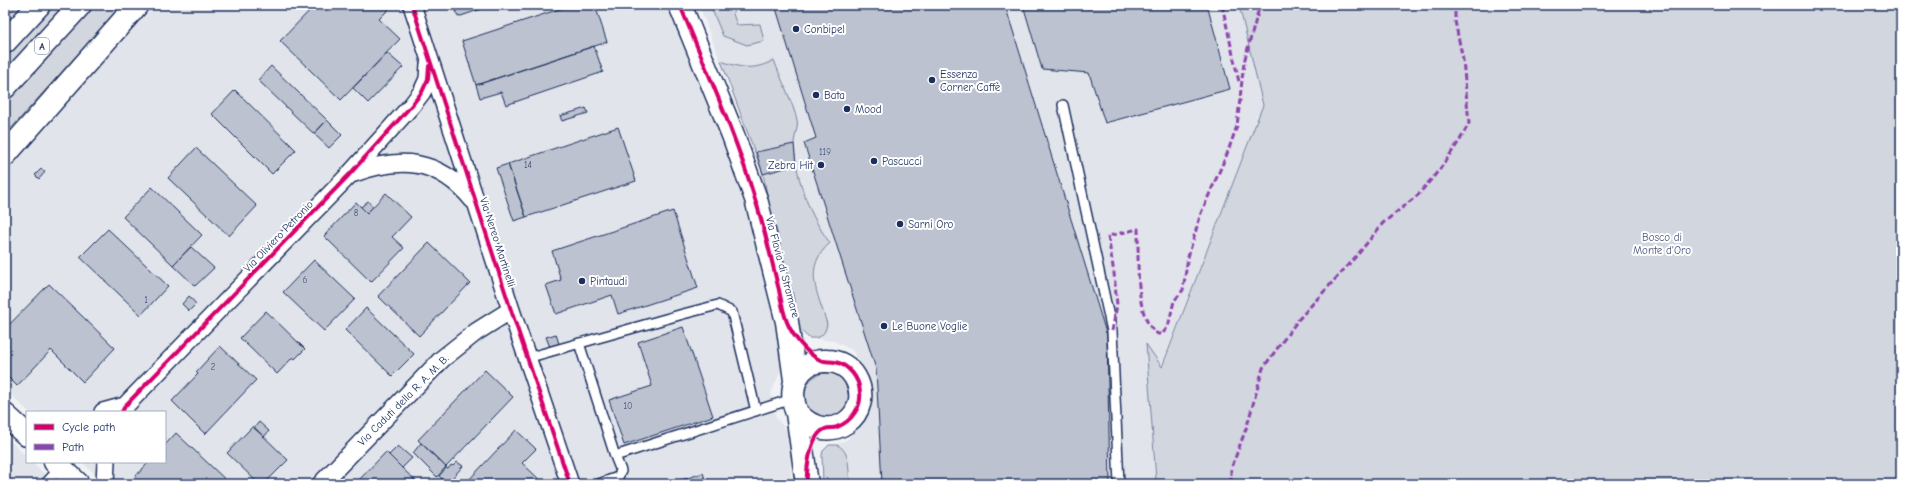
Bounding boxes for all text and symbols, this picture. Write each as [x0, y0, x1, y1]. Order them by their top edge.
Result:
place label: Conbipel [804, 23, 845, 36]
marker: Conbipel [791, 24, 801, 34]
road number: A [35, 38, 49, 54]
place label: Essenza Corner Caffè [940, 68, 1001, 94]
marker: Essenza Corner Caffè [927, 75, 937, 85]
place label: Bata [824, 89, 845, 102]
marker: Bata [811, 90, 821, 100]
place label: Mood [855, 103, 882, 116]
marker: Mood [842, 104, 852, 114]
house number: 119 [819, 147, 831, 157]
place label: Pascucci [882, 155, 922, 168]
marker: Pascucci [869, 156, 879, 166]
place label: Zebra Hit [768, 159, 814, 172]
house number: 14 [524, 160, 532, 170]
marker: Zebra Hit [816, 160, 826, 170]
street label: Via Nereo Martinelli [477, 196, 518, 289]
street label: Via Oliviero Petronio [241, 198, 316, 275]
house number: 8 [354, 208, 359, 218]
street label: Via Flavia di Stramare [763, 215, 802, 320]
place label: Sarni Oro [908, 218, 954, 231]
marker: Sarni Oro [895, 219, 905, 229]
park label: Bosco di Monte d'Oro [1633, 231, 1691, 257]
house number: 6 [303, 275, 308, 285]
place label: Pintaudi [590, 275, 627, 288]
marker: Pintaudi [577, 276, 587, 286]
house number: 1 [144, 295, 148, 305]
place label: Le Buone Voglie [892, 320, 968, 333]
marker: Le Buone Voglie [879, 321, 889, 331]
street label: Via Caduti della R. A. M. B. [355, 352, 452, 449]
house number: 2 [211, 362, 216, 372]
house number: 10 [623, 401, 633, 411]
legend [26, 411, 166, 463]
text: Cycle path [62, 420, 115, 434]
text: Path [62, 440, 84, 454]

